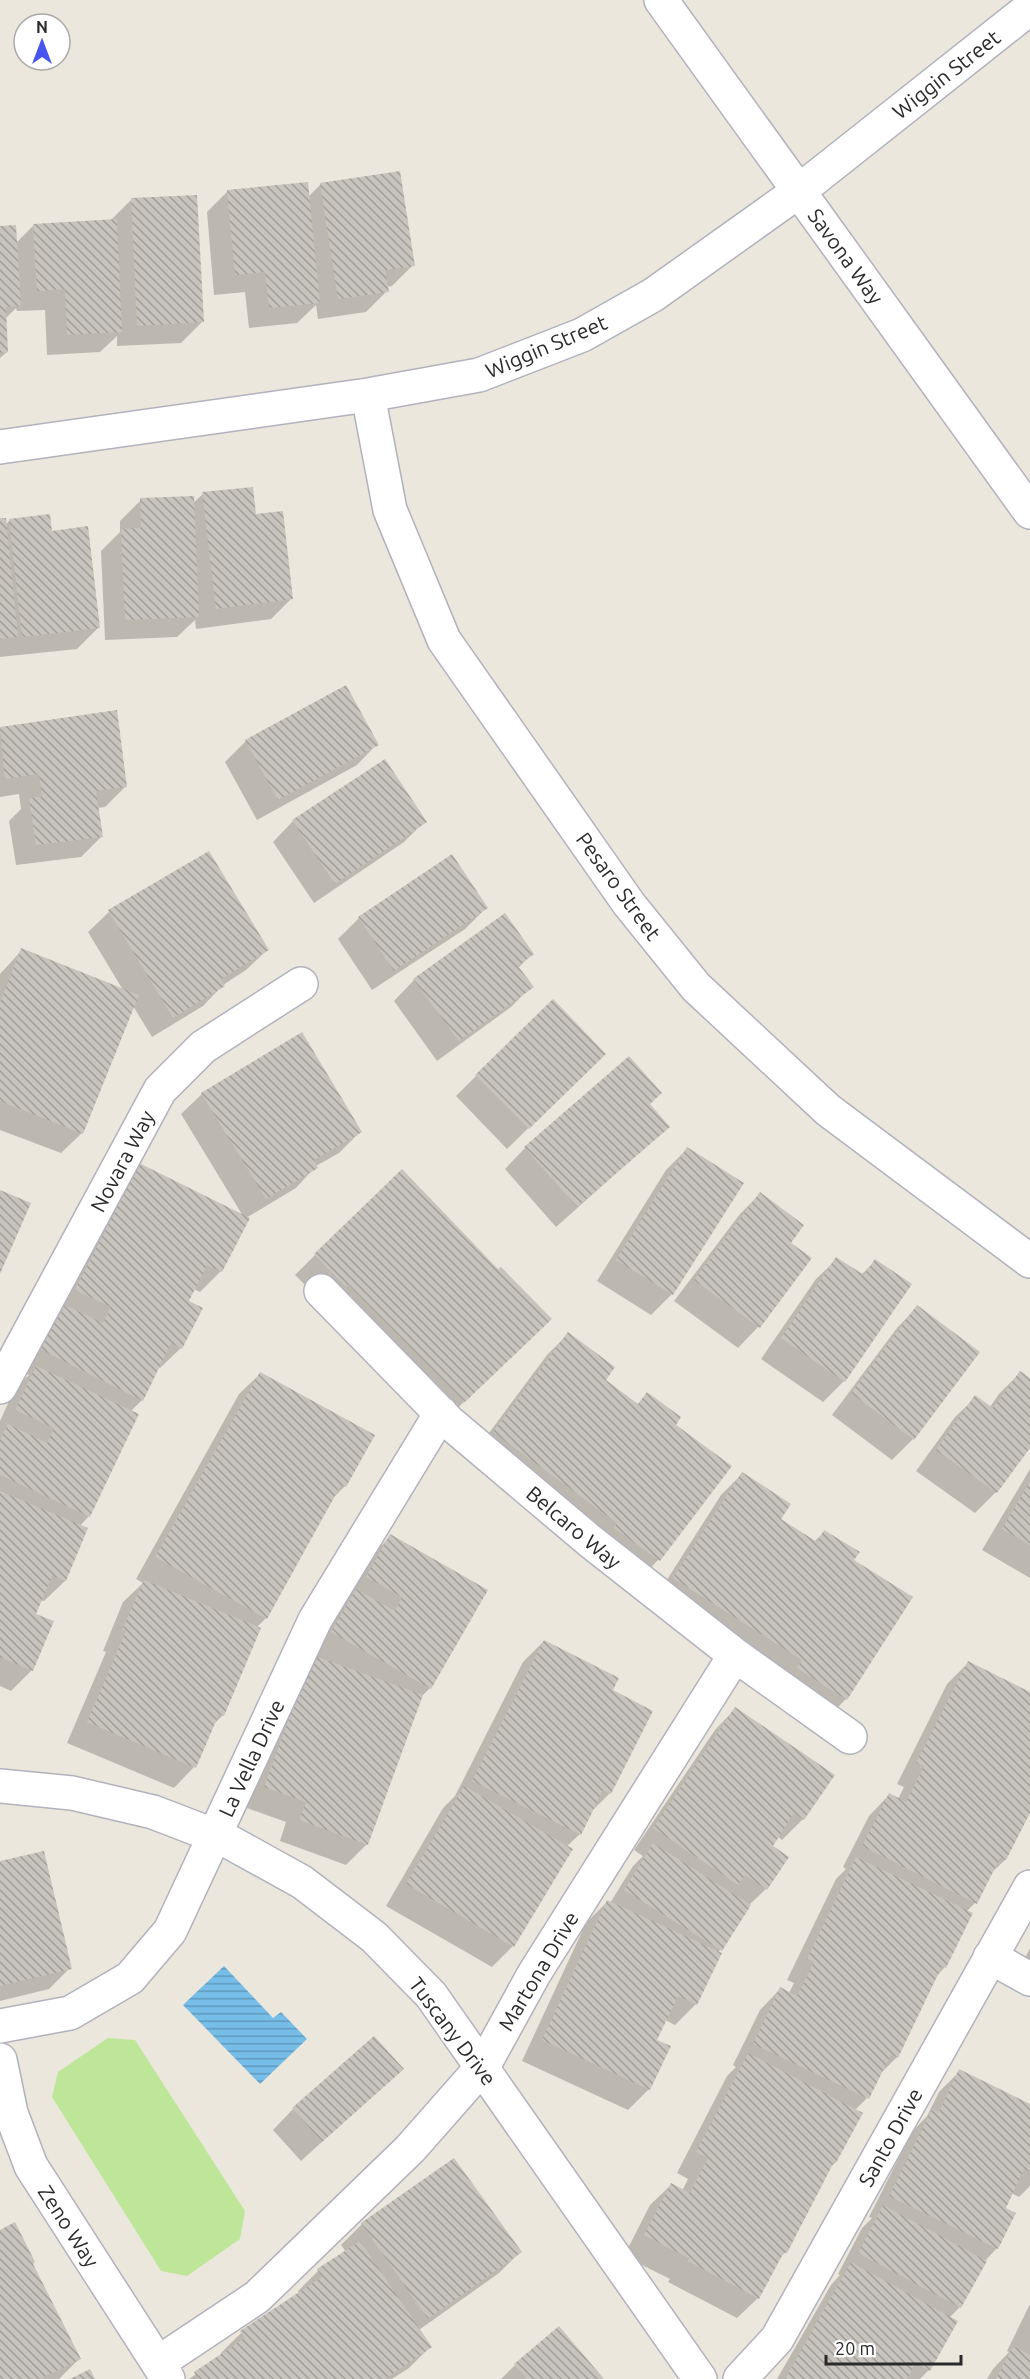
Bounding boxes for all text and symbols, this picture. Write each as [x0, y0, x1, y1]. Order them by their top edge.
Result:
north arrow [12, 12, 72, 72]
text: N [36, 18, 48, 36]
street label: Wiggin Street [888, 25, 1004, 123]
street label: Savona Way [803, 204, 889, 308]
street label: Wiggin Street [482, 310, 610, 382]
street label: Pesaro Street [572, 827, 666, 945]
street label: Novara Way [85, 1106, 159, 1216]
street label: Belcaro Way [522, 1481, 626, 1573]
street label: La Vella Drive [213, 1695, 289, 1821]
street label: Martona Drive [493, 1907, 583, 2035]
street label: Tuscany Drive [405, 1972, 501, 2090]
street label: Santo Drive [853, 2084, 927, 2190]
street label: Zeno Way [34, 2181, 104, 2271]
scale bar [826, 2328, 961, 2366]
text: 20 m [835, 2338, 875, 2358]

